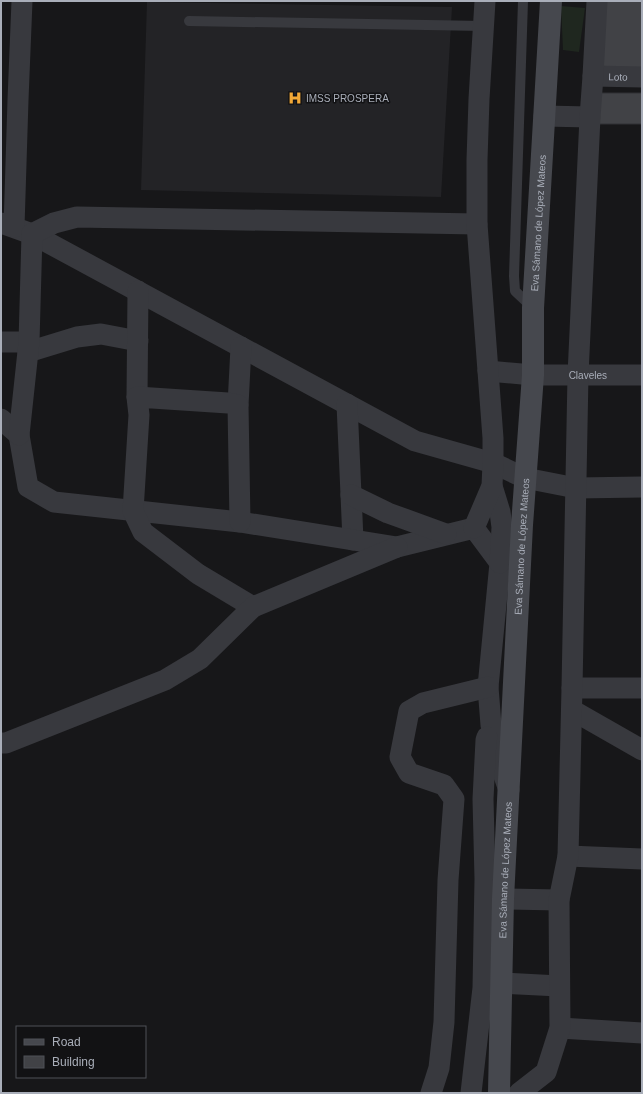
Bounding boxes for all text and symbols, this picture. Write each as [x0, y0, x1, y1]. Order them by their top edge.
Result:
street label: Loto [608, 71, 628, 83]
hospital icon: IMSS PROSPERA [287, 90, 303, 106]
place label: IMSS PROSPERA [306, 93, 389, 104]
street label: Eva Sámano de López Mateos [529, 154, 548, 292]
street label: Claveles [569, 370, 607, 381]
street label: Eva Sámano de López Mateos [512, 478, 531, 615]
street label: Eva Sámano de López Mateos [497, 802, 514, 939]
legend [16, 1026, 146, 1078]
text: Road [52, 1035, 81, 1049]
text: Building [52, 1055, 95, 1069]

